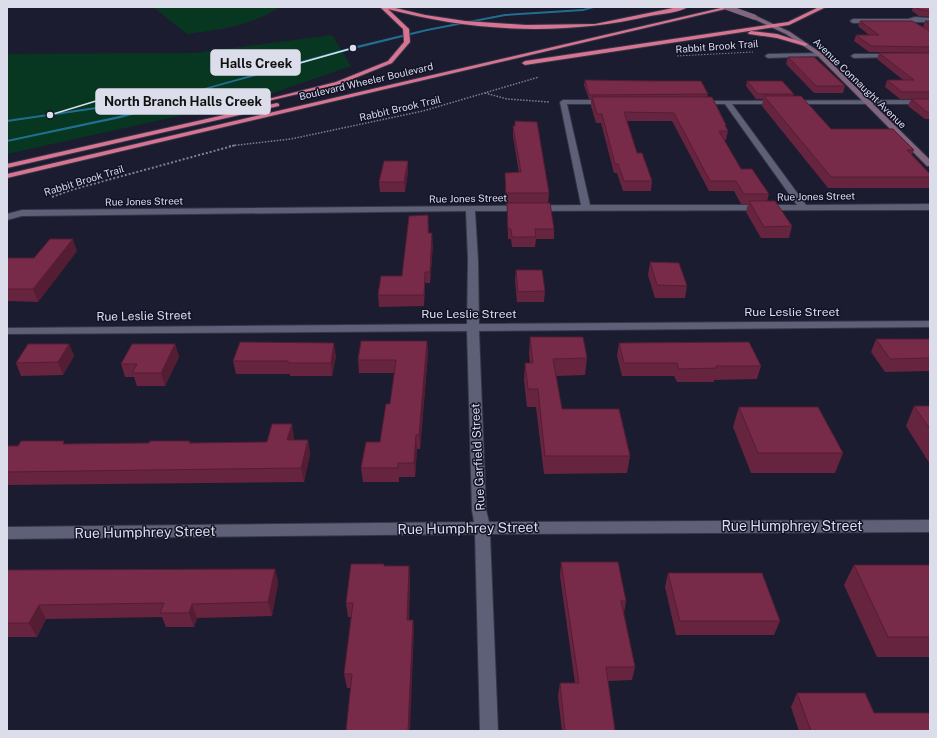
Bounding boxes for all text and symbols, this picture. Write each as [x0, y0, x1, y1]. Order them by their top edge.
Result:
street label: Avenue Connaught Avenue [811, 35, 909, 131]
street label: Rabbit Brook Trail [675, 37, 759, 55]
callout: Halls Creek [211, 50, 300, 75]
text: Halls Creek [220, 56, 293, 71]
street label: Boulevard Wheeler Boulevard [298, 60, 434, 102]
callout: North Branch Halls Creek [96, 89, 270, 114]
street label: Rabbit Brook Trail [358, 93, 442, 123]
text: North Branch Halls Creek [104, 94, 263, 109]
street label: Rabbit Brook Trail [42, 162, 126, 198]
street label: Rue Jones Street [777, 189, 855, 203]
street label: Rue Jones Street [429, 191, 507, 205]
street label: Rue Jones Street [105, 194, 183, 208]
street label: Rue Leslie Street [744, 305, 840, 319]
street label: Rue Leslie Street [421, 307, 517, 321]
street label: Rue Leslie Street [96, 308, 192, 324]
street label: Rue Garfield Street [468, 403, 488, 511]
street label: Rue Humphrey Street [721, 518, 863, 534]
street label: Rue Humphrey Street [397, 519, 539, 537]
street label: Rue Humphrey Street [74, 523, 216, 541]

